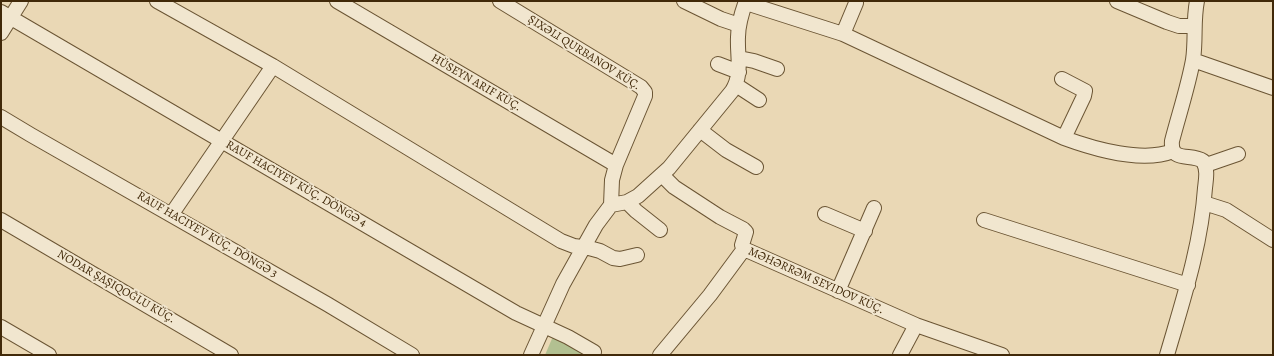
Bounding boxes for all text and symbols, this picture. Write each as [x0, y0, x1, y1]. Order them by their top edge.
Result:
street label: ŞIXƏLI QURBANOV KÜÇ. [525, 12, 643, 94]
street label: HÜSEYN ARIF KÜÇ. [428, 51, 524, 115]
street label: RAUF HACIYEV KÜÇ. DÖNGƏ 4 [223, 138, 369, 230]
street label: RAUF HACIYEV KÜÇ. DÖNGƏ 3 [134, 189, 280, 281]
street label: MƏHƏRRƏM SEYIDOV KÜÇ. [746, 244, 886, 318]
street label: NODAR ŞAŞIQOĞLU KÜÇ. [54, 247, 178, 327]

